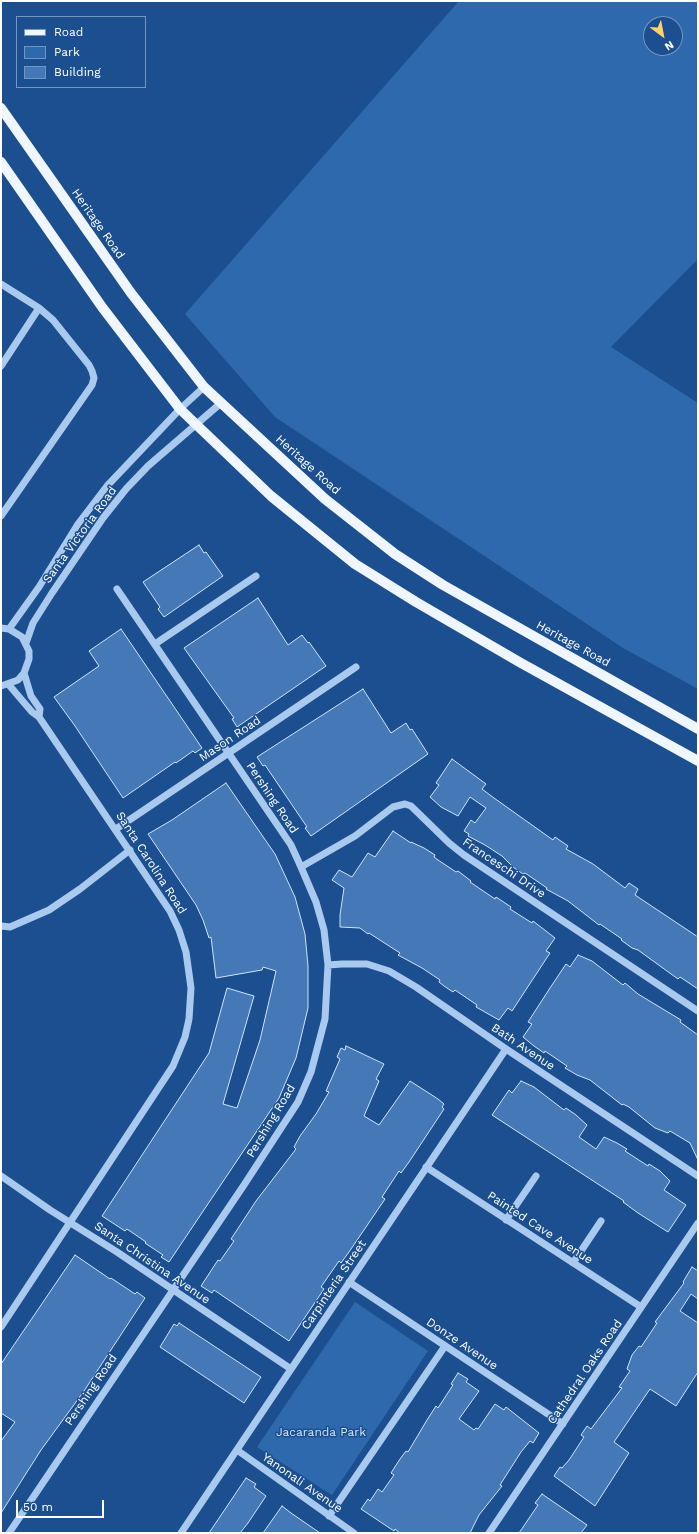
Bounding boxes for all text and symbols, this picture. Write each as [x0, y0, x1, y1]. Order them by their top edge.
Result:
legend [16, 16, 146, 88]
north arrow [643, 16, 683, 56]
text: Road [54, 25, 83, 39]
text: N [662, 38, 676, 53]
text: Park [54, 45, 80, 59]
text: Building [54, 65, 101, 79]
street label: Heritage Road [69, 186, 127, 262]
street label: Heritage Road [273, 432, 343, 498]
street label: Santa Victoria Road [40, 484, 120, 586]
street label: Heritage Road [534, 618, 612, 670]
street label: Mason Road [196, 713, 264, 765]
street label: Pershing Road [243, 760, 301, 836]
street label: Santa Carolina Road [113, 809, 189, 917]
street label: Franceschi Drive [460, 835, 548, 901]
street label: Bath Avenue [489, 1021, 557, 1073]
street label: Pershing Road [243, 1082, 299, 1160]
street label: Painted Cave Avenue [485, 1189, 595, 1267]
street label: Santa Christina Avenue [91, 1219, 213, 1307]
street label: Carpinteria Street [299, 1237, 369, 1333]
street label: Donze Avenue [424, 1315, 500, 1373]
street label: Cathedral Oaks Road [545, 1317, 625, 1427]
street label: Pershing Road [62, 1352, 120, 1428]
park label: Jacaranda Park [276, 1425, 366, 1439]
street label: Yanonali Avenue [259, 1450, 345, 1516]
scale bar [18, 1492, 106, 1518]
text: 50 m [23, 1500, 53, 1514]

